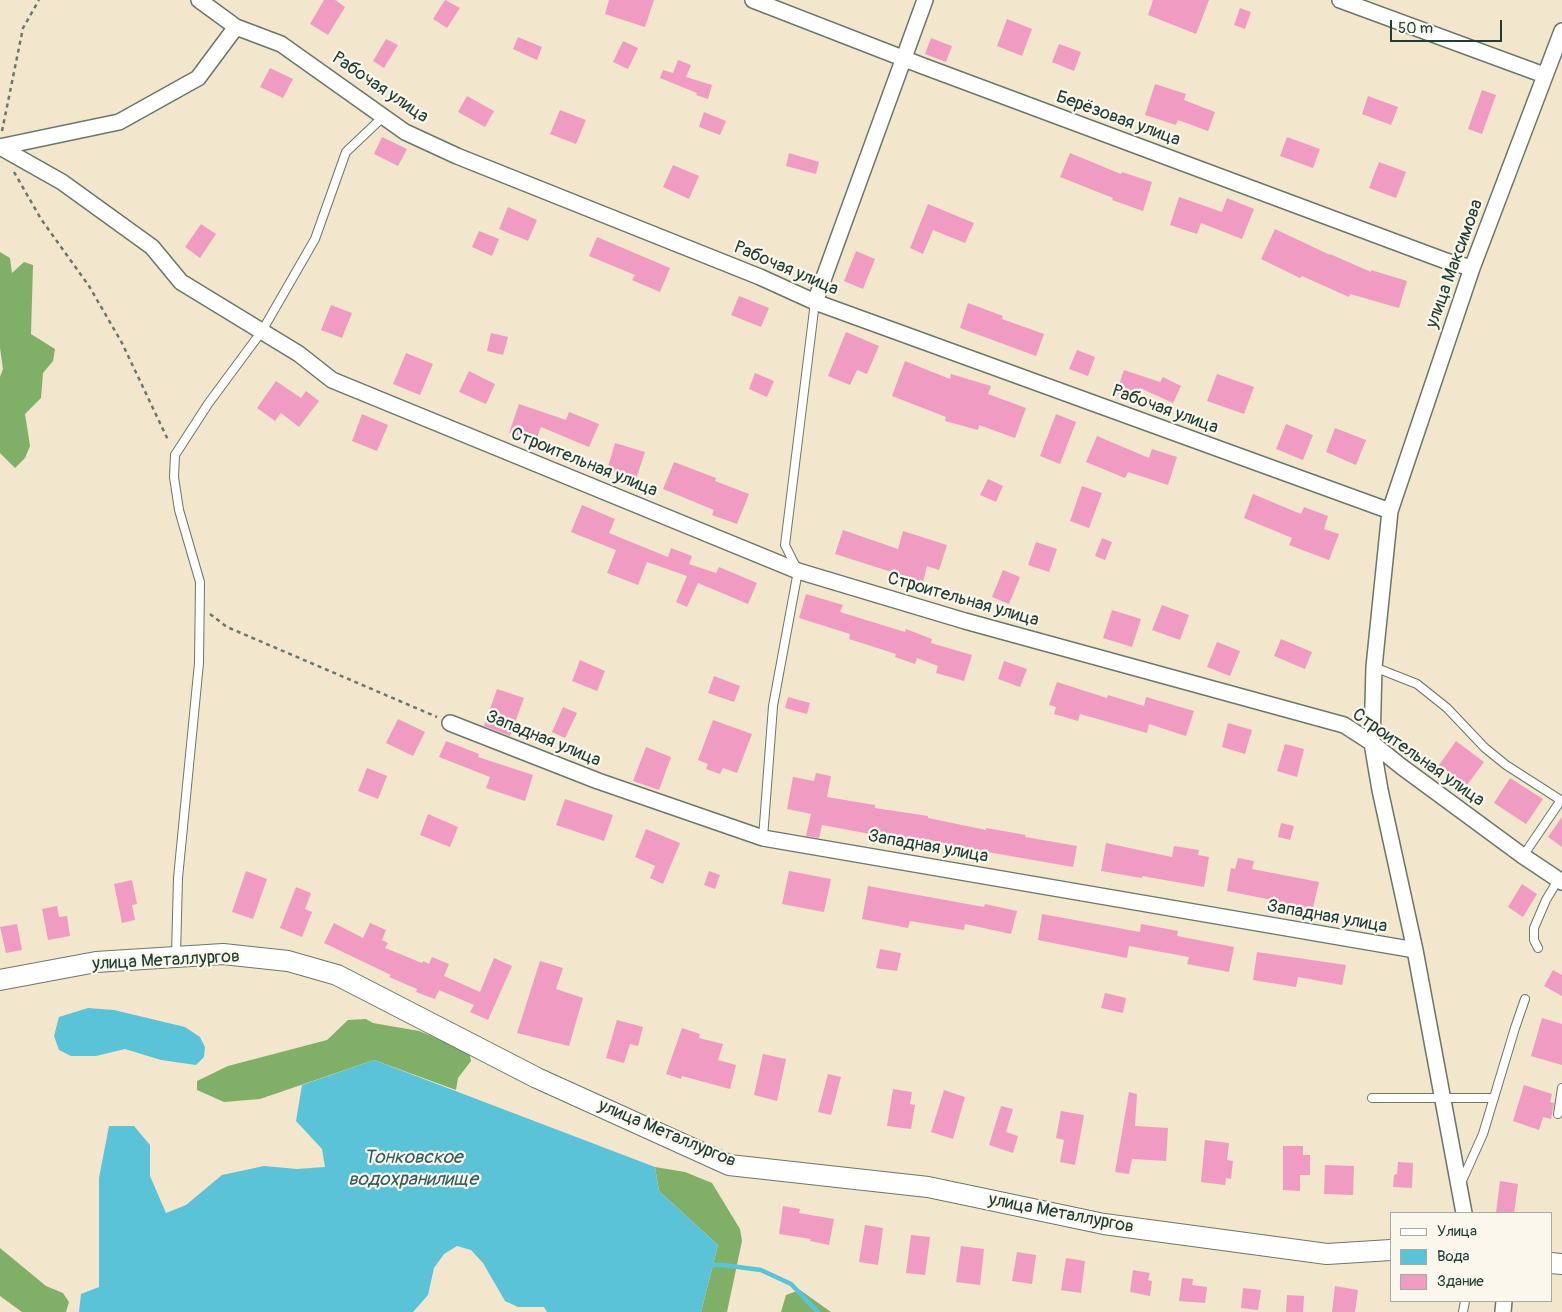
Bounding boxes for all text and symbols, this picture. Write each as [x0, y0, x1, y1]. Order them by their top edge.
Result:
scale bar [1392, 10, 1504, 42]
text: 50 m [1398, 19, 1433, 38]
street label: Рабочая улица [328, 48, 432, 128]
street label: Берёзовая улица [1053, 87, 1183, 151]
street label: улица Максимова [1422, 197, 1488, 331]
street label: Рабочая улица [730, 237, 842, 301]
street label: Рабочая улица [1109, 381, 1221, 439]
street label: Строительная улица [507, 424, 661, 502]
street label: Строительная улица [885, 568, 1041, 632]
street label: Строительная улица [1348, 704, 1488, 812]
street label: Западная улица [482, 706, 604, 772]
street label: Западная улица [866, 826, 990, 868]
street label: Западная улица [1265, 896, 1389, 938]
street label: улица Металлургов [92, 946, 240, 976]
street label: улица Металлургов [595, 1095, 739, 1173]
water label: Тонковское водохранилище [348, 1147, 478, 1191]
street label: улица Металлургов [986, 1189, 1136, 1239]
legend [1390, 1212, 1552, 1302]
text: Улица [1437, 1222, 1477, 1241]
text: Вода [1437, 1247, 1470, 1266]
text: Здание [1437, 1272, 1484, 1291]

